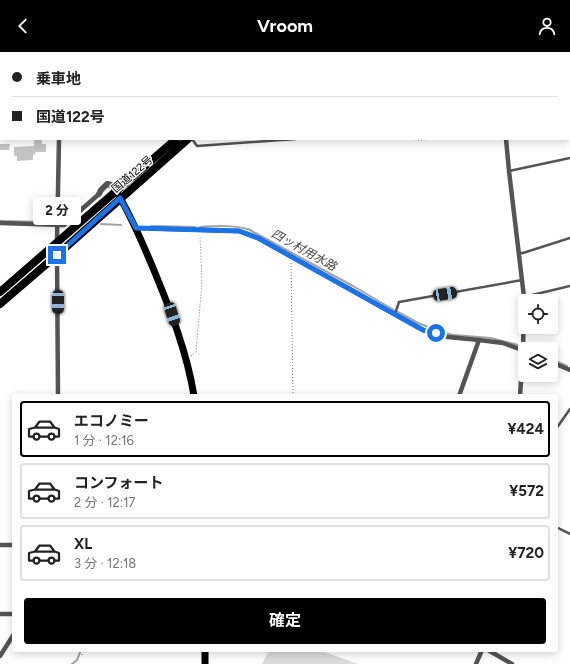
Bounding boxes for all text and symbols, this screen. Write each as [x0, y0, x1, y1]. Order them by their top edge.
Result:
icon: back [12, 15, 34, 37]
text: Vroom [257, 15, 313, 37]
icon: person [536, 15, 558, 37]
text: 乗車地 [36, 70, 81, 88]
text: 国道122号 [36, 108, 105, 126]
street label: 国道122号 [109, 153, 155, 196]
callout: 2 分 [33, 197, 81, 225]
text: 2 分 [45, 203, 69, 218]
water label: 四ッ村用水路 [269, 226, 340, 274]
route end [48, 246, 66, 264]
car [432, 286, 458, 302]
car [52, 290, 64, 314]
map controls [518, 294, 558, 382]
button: locate [518, 294, 558, 334]
car [163, 301, 181, 327]
route start [427, 324, 445, 342]
button: layers [518, 342, 558, 382]
icon: car [26, 411, 62, 447]
text: エコノミー [74, 412, 149, 430]
text: ¥424 [507, 420, 544, 438]
text: 1 分 · 12:16 [74, 433, 134, 448]
icon: car [26, 473, 62, 509]
text: コンフォート [74, 474, 164, 492]
text: ¥572 [509, 482, 544, 500]
text: 2 分 · 12:17 [74, 495, 135, 510]
icon: car [26, 535, 62, 571]
text: XL [74, 535, 92, 553]
text: ¥720 [508, 544, 544, 562]
text: 3 分 · 12:18 [74, 556, 136, 571]
button: 確定 [24, 598, 546, 644]

